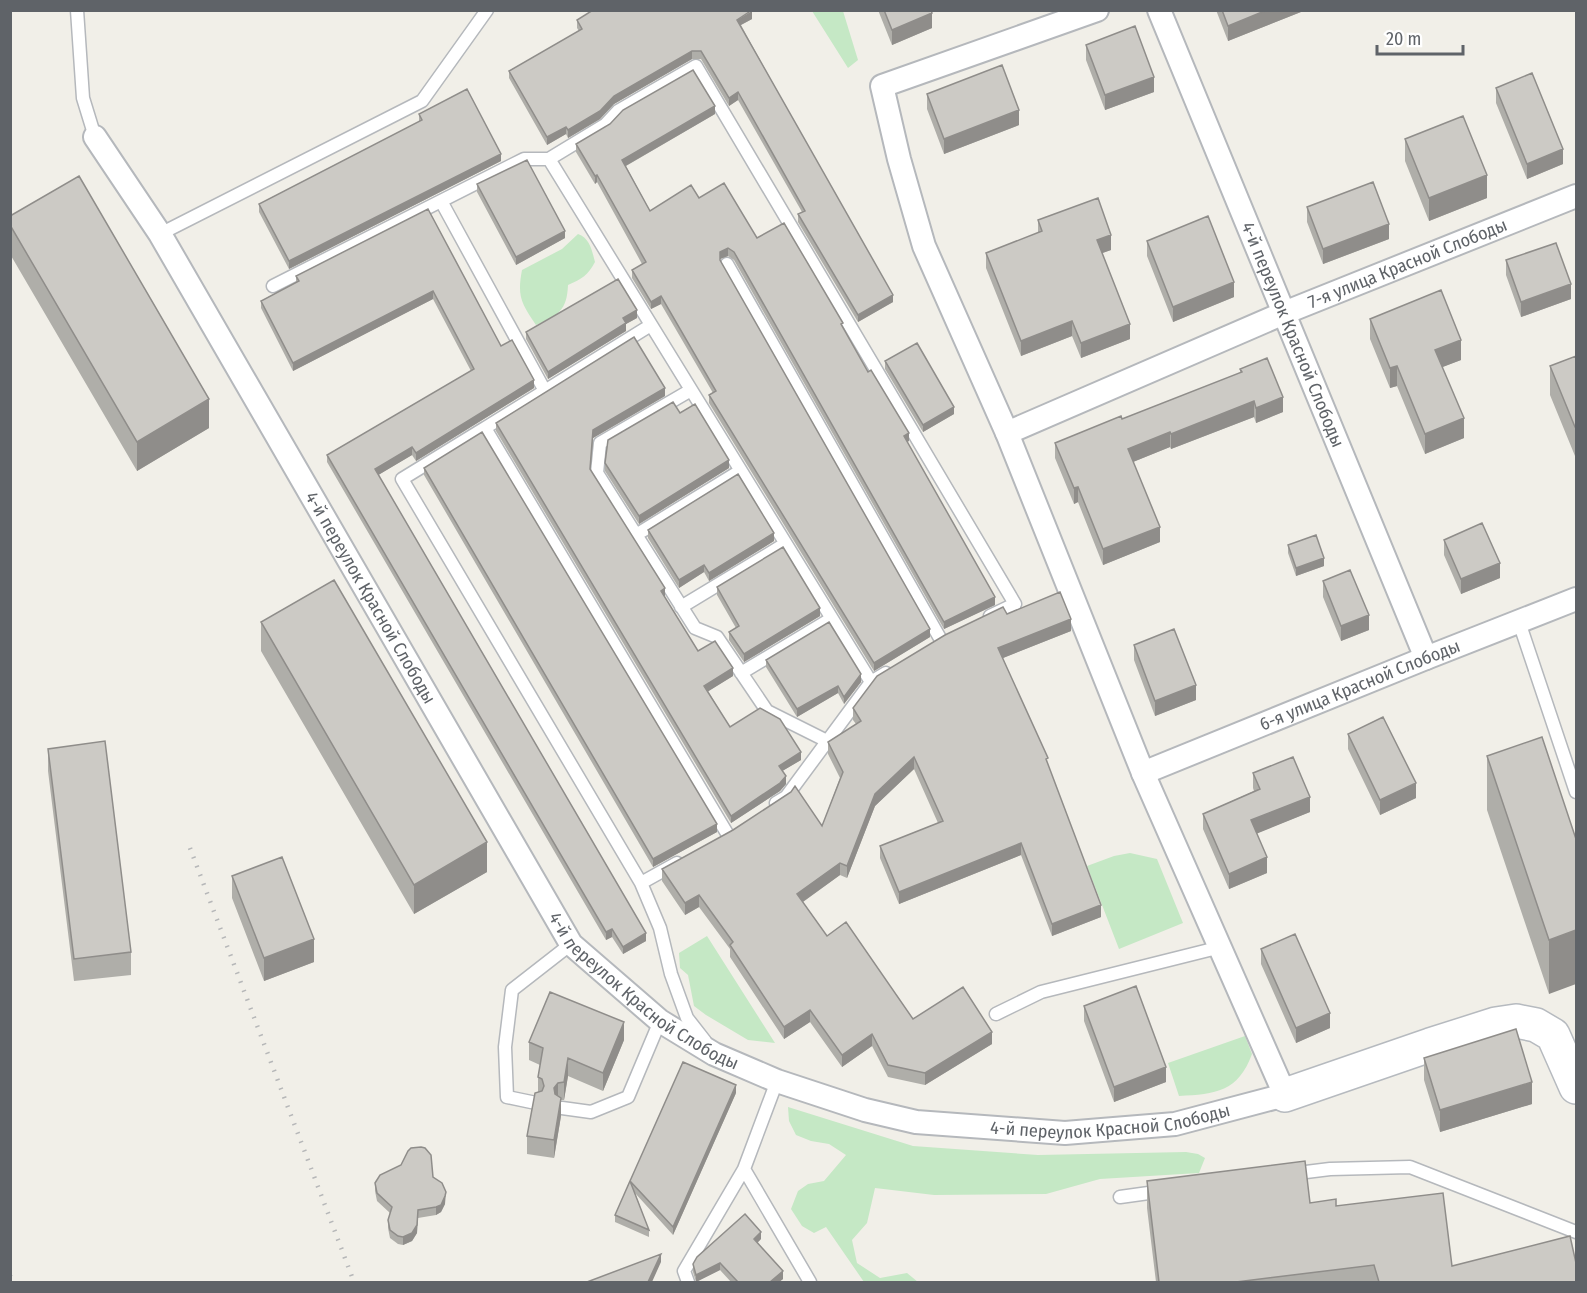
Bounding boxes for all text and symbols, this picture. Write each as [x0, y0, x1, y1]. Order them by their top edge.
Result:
scale bar [1377, 18, 1462, 56]
text: 20 m [1386, 28, 1421, 50]
street label: 7-я улица Красной Слободы [1305, 214, 1510, 313]
street label: 4-й переулок Красной Слободы [1237, 219, 1349, 450]
street label: 4-й переулок Красной Слободы [300, 488, 441, 708]
street label: 6-я улица Красной Слободы [1256, 635, 1463, 735]
street label: 4-й переулок Красной Слободы [544, 908, 742, 1074]
street label: 4-й переулок Красной Слободы [989, 1099, 1232, 1144]

